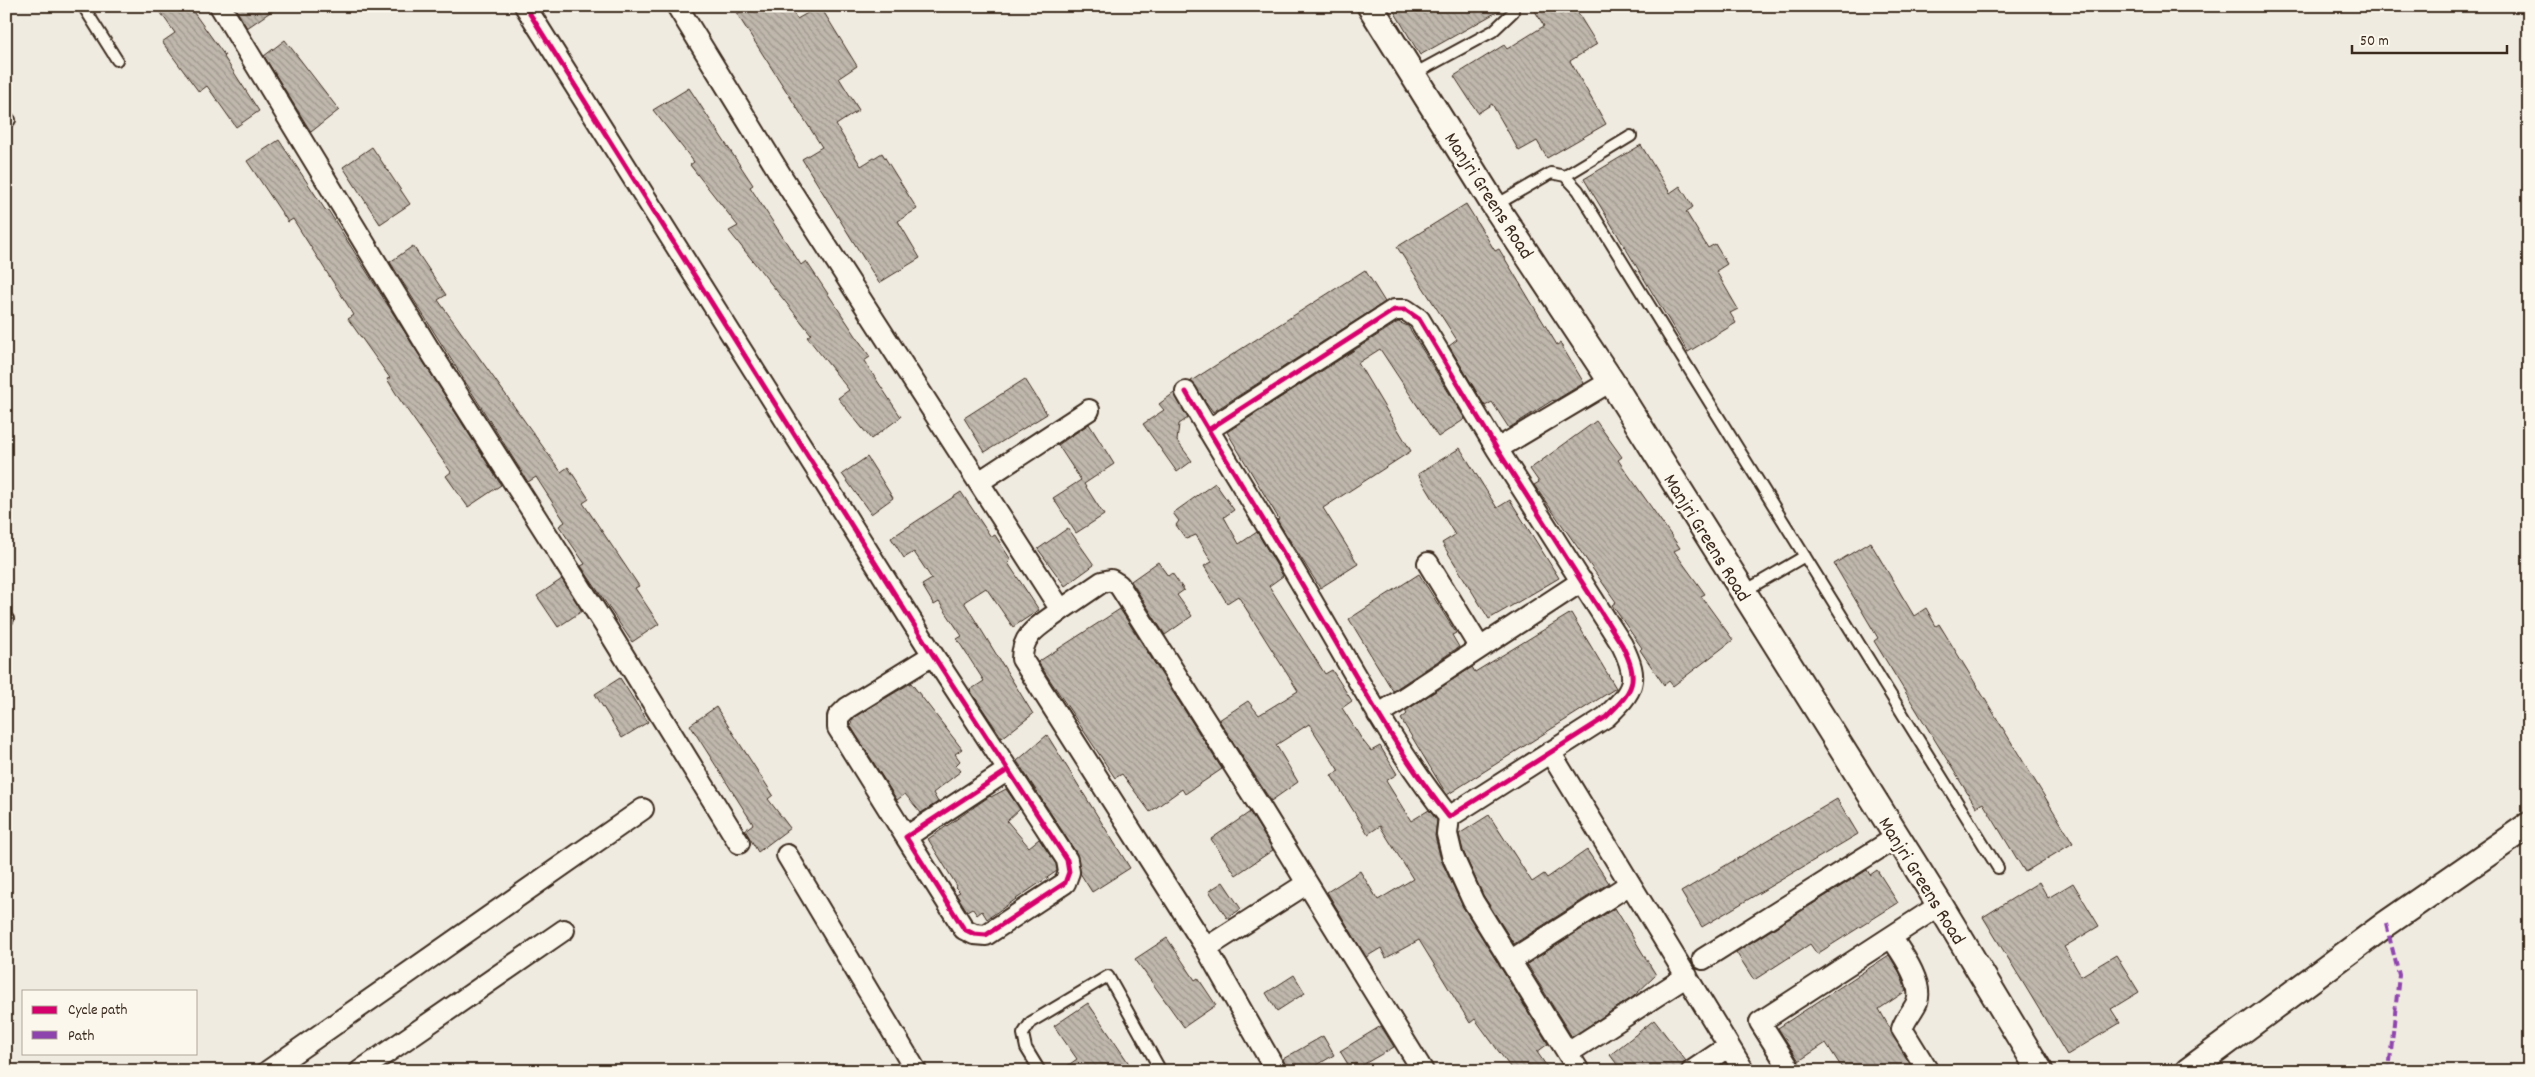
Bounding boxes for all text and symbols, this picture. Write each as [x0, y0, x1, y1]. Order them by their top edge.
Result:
scale bar [2352, 22, 2508, 54]
text: 50 m [2360, 31, 2389, 53]
street label: Manjri Greens Road [1436, 128, 1539, 265]
street label: Manjri Greens Road [1655, 469, 1756, 608]
street label: Manjri Greens Road [1870, 812, 1971, 951]
legend [22, 990, 198, 1054]
text: Cycle path [68, 1000, 128, 1022]
text: Path [68, 1026, 94, 1048]

